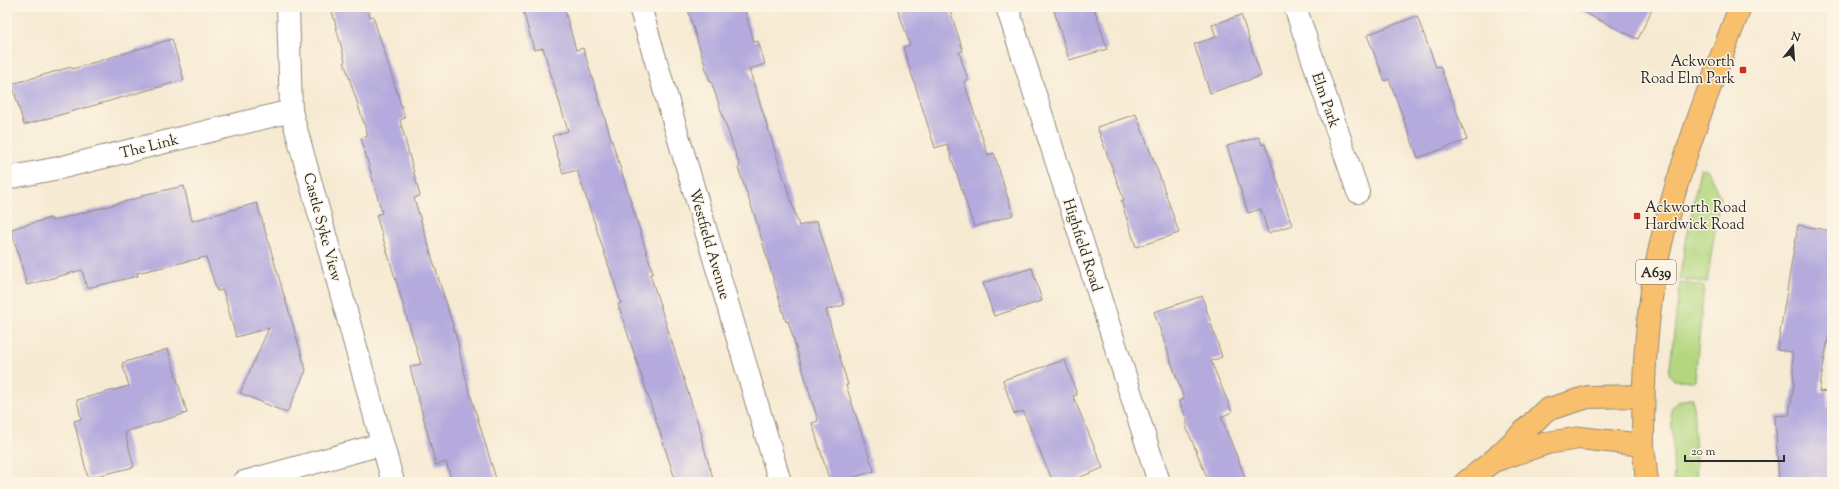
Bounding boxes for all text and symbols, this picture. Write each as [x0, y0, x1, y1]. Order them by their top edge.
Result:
north arrow [1773, 26, 1813, 66]
text: N [1788, 28, 1802, 46]
place label: Ackworth Road Elm Park [1641, 52, 1735, 90]
marker: Ackworth Road Elm Park [1738, 65, 1748, 75]
street label: Elm Park [1305, 70, 1344, 131]
street label: The Link [118, 130, 181, 165]
street label: Castle Syke View [297, 171, 346, 284]
street label: Westfield Avenue [683, 187, 734, 302]
street label: Highfield Road [1057, 196, 1107, 295]
place label: Ackworth Road Hardwick Road [1645, 198, 1747, 236]
marker: Ackworth Road Hardwick Road [1632, 211, 1642, 221]
road number: A639 [1636, 260, 1676, 284]
scale bar [1685, 437, 1784, 463]
text: 20 m [1691, 443, 1716, 461]

